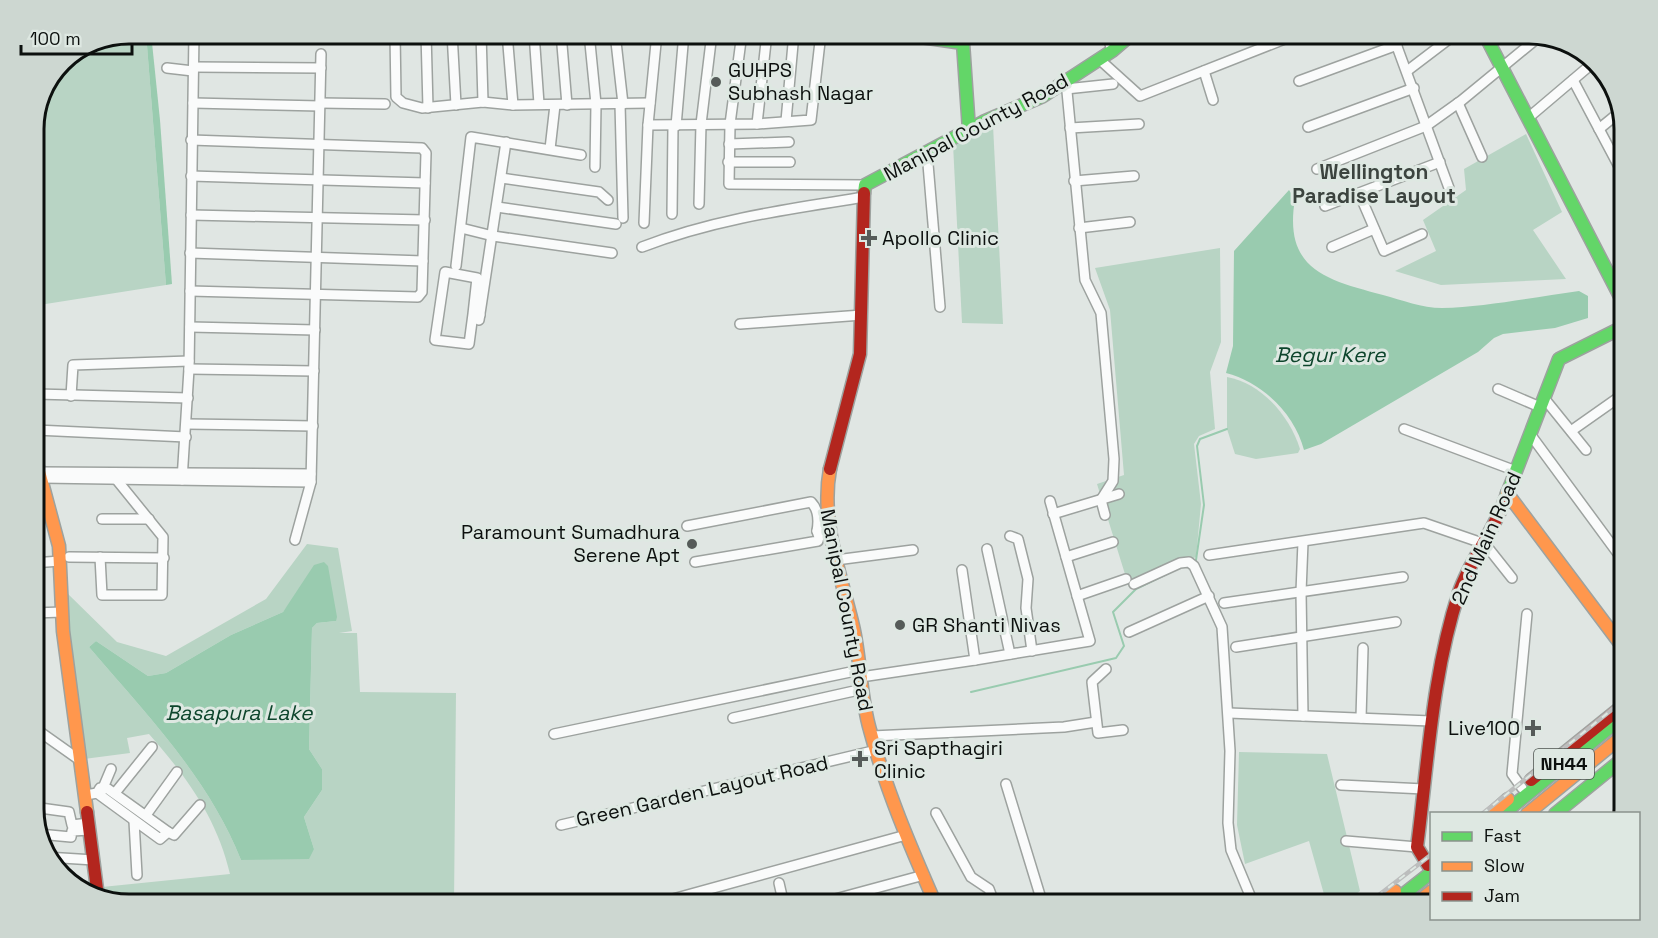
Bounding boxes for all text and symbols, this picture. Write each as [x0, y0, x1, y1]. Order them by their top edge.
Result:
scale bar [21, 18, 132, 56]
text: 100 m [30, 27, 81, 50]
place label: GUHPS Subhash Nagar [728, 57, 873, 106]
street label: Manipal County Road [879, 67, 1073, 187]
marker: GUHPS Subhash Nagar [709, 75, 723, 89]
district label: Wellington Paradise Layout [1292, 158, 1456, 209]
place label: Apollo Clinic [882, 225, 999, 251]
marker: Apollo Clinic [860, 229, 878, 247]
water label: Begur Kere [1275, 341, 1387, 368]
street label: 2nd Main Road [1445, 468, 1527, 608]
street label: Manipal County Road [815, 507, 879, 713]
place label: Paramount Sumadhura Serene Apt [461, 519, 680, 568]
marker: Paramount Sumadhura Serene Apt [685, 537, 699, 551]
place label: GR Shanti Nivas [912, 612, 1061, 638]
marker: GR Shanti Nivas [893, 618, 907, 632]
water label: Basapura Lake [165, 699, 314, 726]
place label: Live100 [1448, 715, 1520, 741]
marker: Live100 [1524, 719, 1542, 737]
place label: Sri Sapthagiri Clinic [874, 735, 1003, 784]
street label: Green Garden Layout Road [573, 749, 831, 833]
road number: NH44 [1534, 749, 1594, 779]
marker: Sri Sapthagiri Clinic [851, 750, 869, 768]
legend [1430, 812, 1640, 920]
text: Fast [1484, 824, 1521, 847]
text: Slow [1484, 854, 1525, 877]
text: Jam [1484, 884, 1520, 907]

